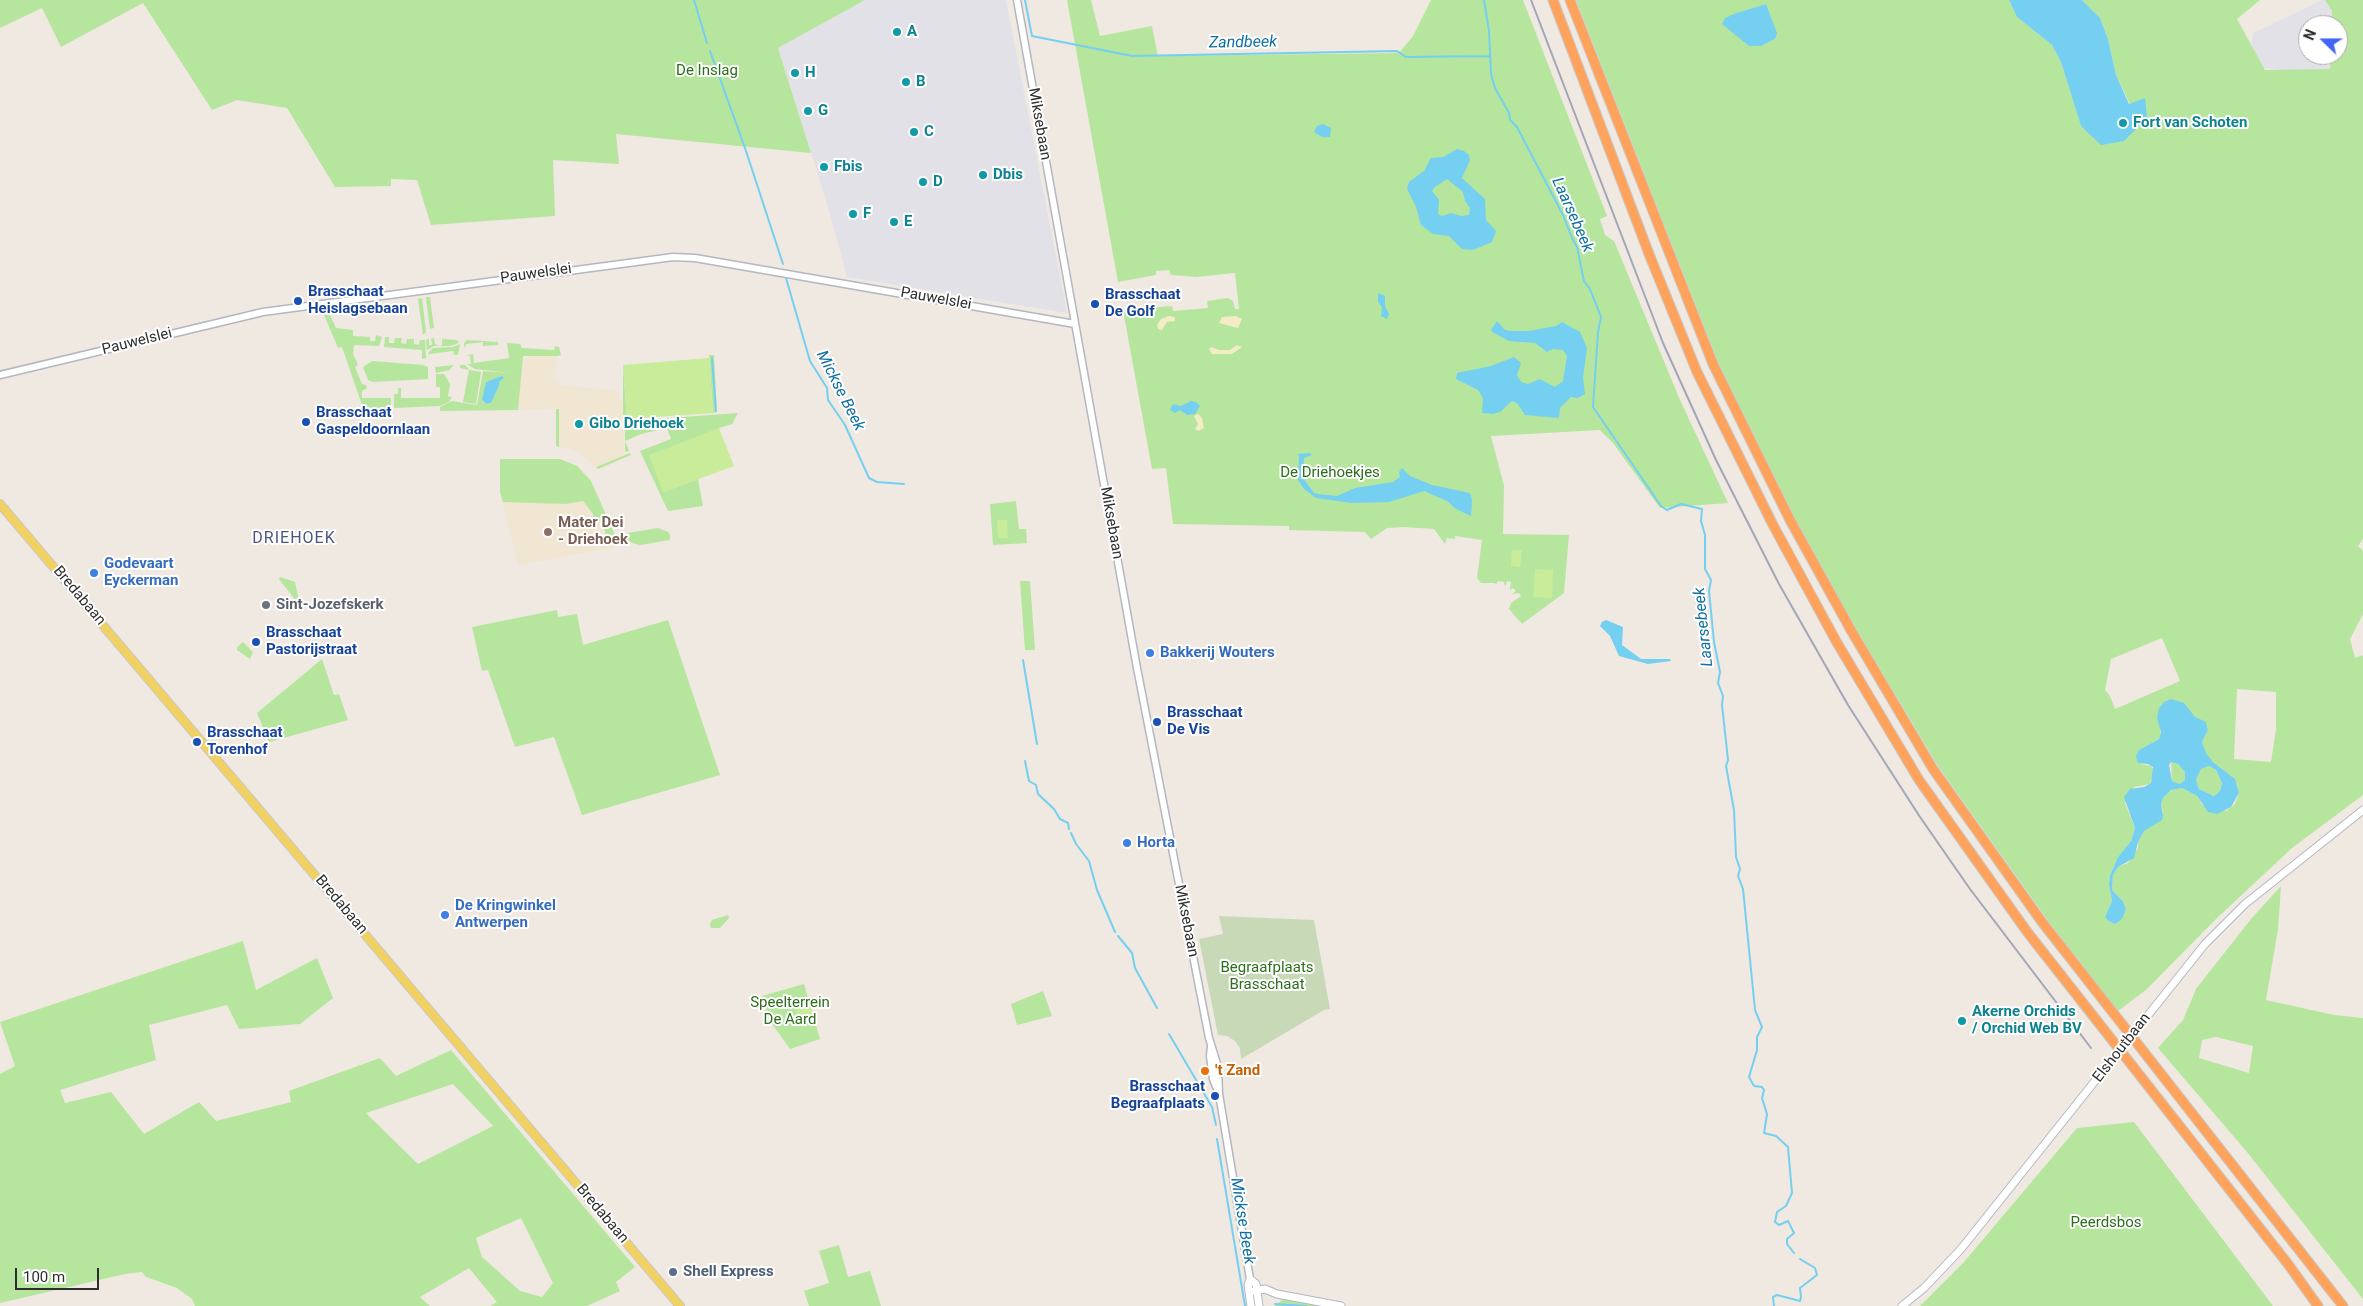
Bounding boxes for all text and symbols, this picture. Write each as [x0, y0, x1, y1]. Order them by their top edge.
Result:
north arrow [2298, 15, 2348, 65]
place label: A [907, 23, 917, 41]
marker: A [891, 26, 903, 38]
text: N [2301, 27, 2319, 42]
water label: Zandbeek [1209, 33, 1277, 53]
park label: De Inslag [676, 62, 738, 80]
place label: H [805, 64, 816, 82]
marker: H [789, 67, 801, 79]
place label: B [916, 73, 926, 91]
marker: B [900, 76, 912, 88]
street label: Miksebaan [1024, 86, 1054, 162]
place label: G [818, 102, 828, 120]
marker: G [802, 105, 814, 117]
place label: Fort van Schoten [2133, 114, 2247, 132]
marker: Fort van Schoten [2117, 117, 2129, 129]
place label: C [924, 123, 934, 141]
marker: C [908, 126, 920, 138]
place label: Fbis [834, 158, 862, 176]
marker: Fbis [818, 161, 830, 173]
place label: Dbis [993, 166, 1023, 184]
marker: Dbis [977, 169, 989, 181]
place label: D [933, 173, 943, 191]
water label: Laarsebeek [1547, 175, 1597, 255]
marker: D [917, 176, 929, 188]
place label: F [863, 205, 871, 223]
marker: F [847, 208, 859, 220]
place label: E [904, 213, 912, 231]
marker: E [888, 216, 900, 228]
street label: Pauwelslei [499, 260, 573, 288]
place label: Brasschaat Heislagsebaan [308, 283, 408, 318]
street label: Pauwelslei [899, 284, 973, 314]
place label: Brasschaat De Golf [1105, 286, 1181, 321]
marker: Brasschaat Heislagsebaan [292, 295, 304, 307]
marker: Brasschaat De Golf [1089, 298, 1101, 310]
street label: Pauwelslei [100, 325, 174, 359]
water label: Mickse Beek [812, 348, 868, 434]
place label: Brasschaat Gaspeldoornlaan [316, 404, 430, 439]
place label: Gibo Driehoek [589, 415, 684, 433]
marker: Brasschaat Gaspeldoornlaan [300, 416, 312, 428]
marker: Gibo Driehoek [573, 418, 585, 430]
park label: De Driehoekjes [1280, 464, 1380, 482]
street label: Miksebaan [1096, 485, 1126, 561]
place label: Mater Dei - Driehoek [558, 514, 628, 549]
marker: Mater Dei - Driehoek [542, 526, 554, 538]
district label: DRIEHOEK [251, 529, 337, 549]
place label: Godevaart Eyckerman [104, 555, 178, 590]
street label: Bredabaan [49, 563, 109, 629]
marker: Godevaart Eyckerman [88, 567, 100, 579]
water label: Laarsebeek [1690, 586, 1718, 668]
place label: Sint-Jozefskerk [276, 596, 383, 614]
marker: Sint-Jozefskerk [260, 599, 272, 611]
place label: Brasschaat Pastorijstraat [266, 624, 357, 659]
marker: Brasschaat Pastorijstraat [250, 636, 262, 648]
place label: Bakkerij Wouters [1160, 644, 1275, 662]
marker: Bakkerij Wouters [1144, 647, 1156, 659]
place label: Brasschaat De Vis [1167, 704, 1243, 739]
marker: Brasschaat De Vis [1151, 716, 1163, 728]
place label: Brasschaat Torenhof [207, 724, 283, 759]
marker: Brasschaat Torenhof [191, 736, 203, 748]
place label: Horta [1137, 834, 1175, 852]
marker: Horta [1121, 837, 1133, 849]
street label: Bredabaan [311, 872, 371, 938]
street label: Miksebaan [1170, 883, 1202, 959]
place label: De Kringwinkel Antwerpen [455, 897, 556, 932]
marker: De Kringwinkel Antwerpen [439, 909, 451, 921]
park label: Begraafplaats Brasschaat [1220, 959, 1314, 994]
park label: Speelterrein De Aard [750, 994, 830, 1029]
place label: Akerne Orchids / Orchid Web BV [1972, 1003, 2082, 1038]
street label: Elshoutbaan [2089, 1010, 2155, 1086]
marker: Akerne Orchids / Orchid Web BV [1956, 1015, 1968, 1027]
place label: 't Zand [1215, 1062, 1260, 1080]
marker: 't Zand [1199, 1065, 1211, 1077]
place label: Brasschaat Begraafplaats [1111, 1078, 1205, 1113]
marker: Brasschaat Begraafplaats [1209, 1090, 1221, 1102]
water label: Mickse Beek [1226, 1176, 1258, 1266]
street label: Bredabaan [572, 1181, 632, 1247]
park label: Peerdsbos [2070, 1214, 2142, 1232]
scale bar [18, 1258, 101, 1290]
place label: Shell Express [683, 1263, 774, 1281]
marker: Shell Express [667, 1266, 679, 1278]
text: 100 m [23, 1268, 65, 1286]

